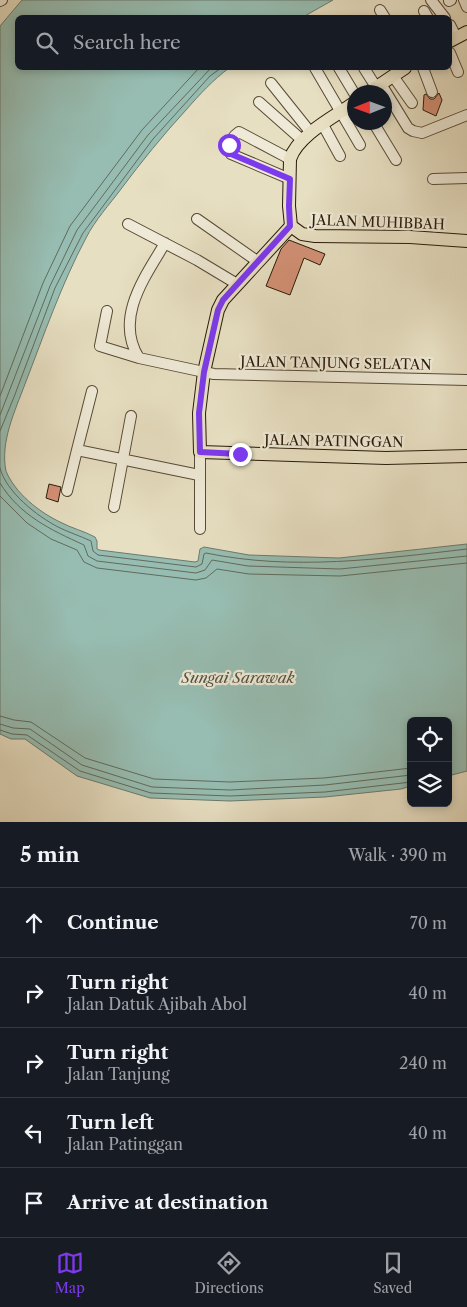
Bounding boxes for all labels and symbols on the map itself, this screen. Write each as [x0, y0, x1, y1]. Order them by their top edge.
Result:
north arrow [347, 85, 392, 130]
route start [218, 134, 241, 157]
street label: JALAN MUHIBBAH [309, 211, 445, 233]
street label: JALAN TANJUNG SELATAN [238, 352, 432, 374]
street label: JALAN PATINGGAN [262, 431, 404, 451]
route end [229, 443, 252, 466]
water label: Sungai Sarawak [181, 668, 295, 687]

